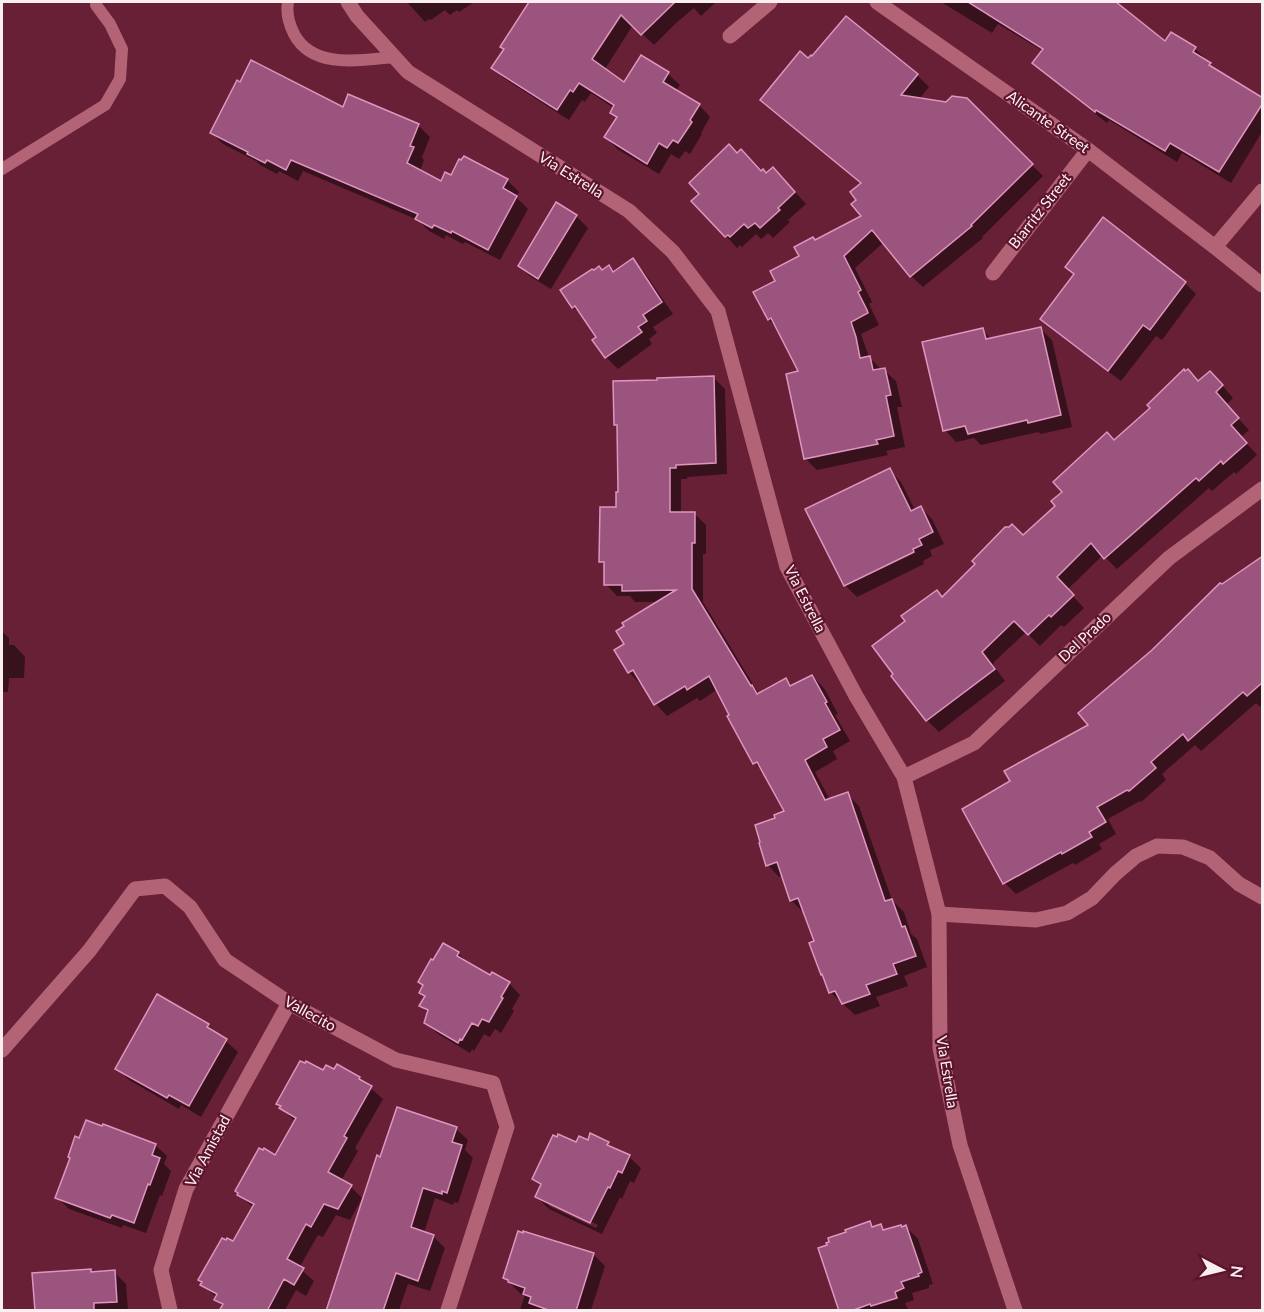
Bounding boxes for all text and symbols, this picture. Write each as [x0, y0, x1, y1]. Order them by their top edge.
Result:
street label: Alicante Street [1004, 86, 1094, 157]
street label: Via Estrella [536, 147, 607, 201]
street label: Biarritz Street [1004, 169, 1075, 252]
street label: Via Estrella [781, 562, 830, 635]
street label: Del Prado [1054, 607, 1114, 665]
street label: Vallecito [282, 992, 339, 1035]
street label: Via Estrella [933, 1034, 963, 1109]
street label: Via Amistad [181, 1112, 233, 1189]
north arrow [1192, 1240, 1252, 1300]
text: N [1227, 1265, 1248, 1279]

